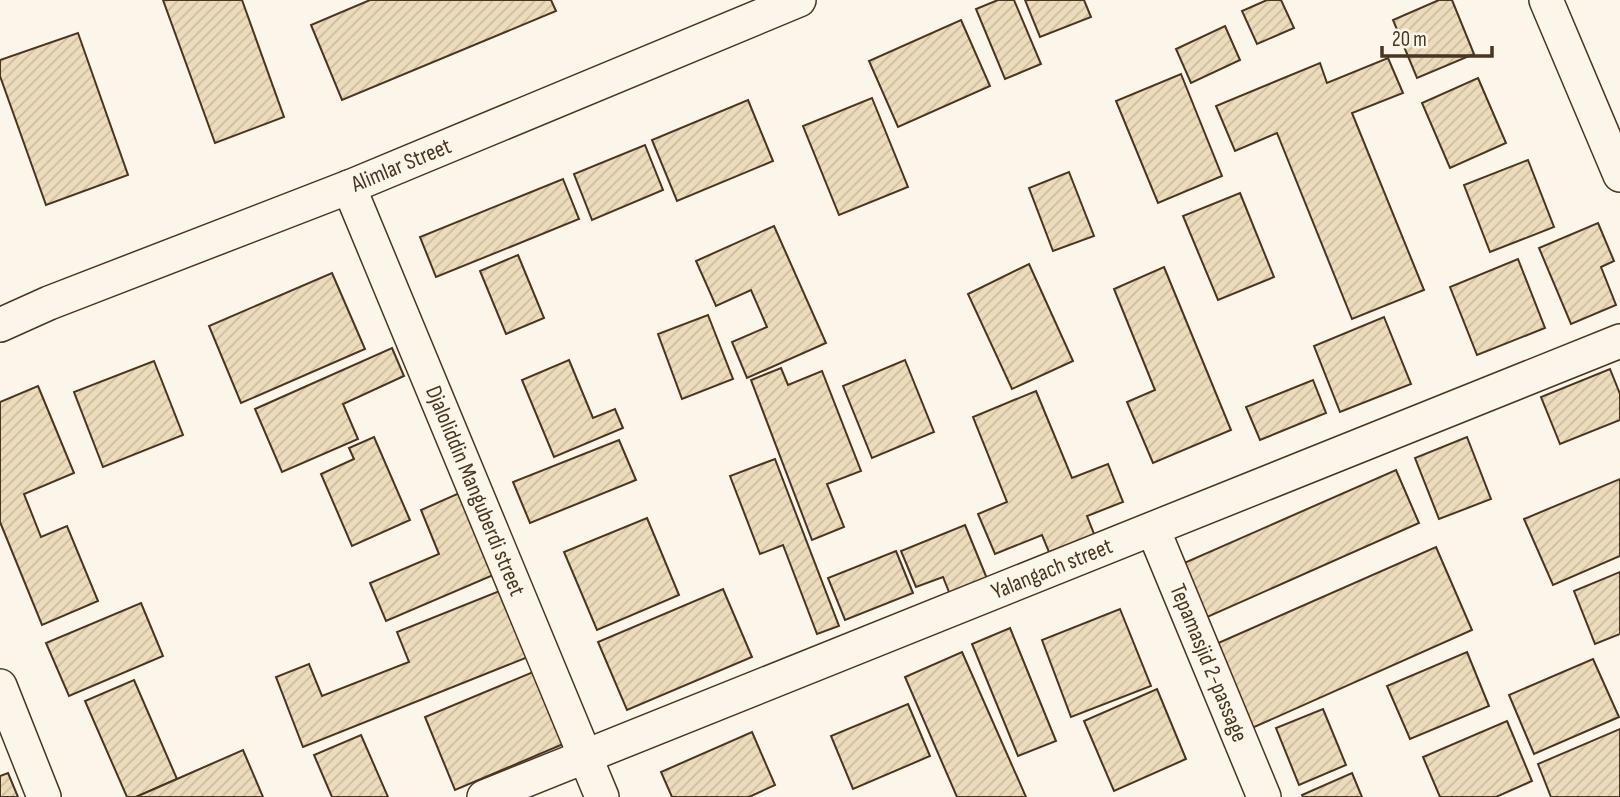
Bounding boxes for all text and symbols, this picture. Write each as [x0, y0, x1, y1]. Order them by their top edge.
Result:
scale bar [1382, 14, 1492, 58]
text: 20 m [1392, 27, 1427, 52]
street label: Аlimlar Street [346, 132, 455, 199]
street label: Djaloliddin Manguberdi street [419, 382, 531, 600]
street label: Yalangach street [987, 532, 1117, 606]
street label: Tepamasjid 2-passage [1163, 580, 1254, 746]

